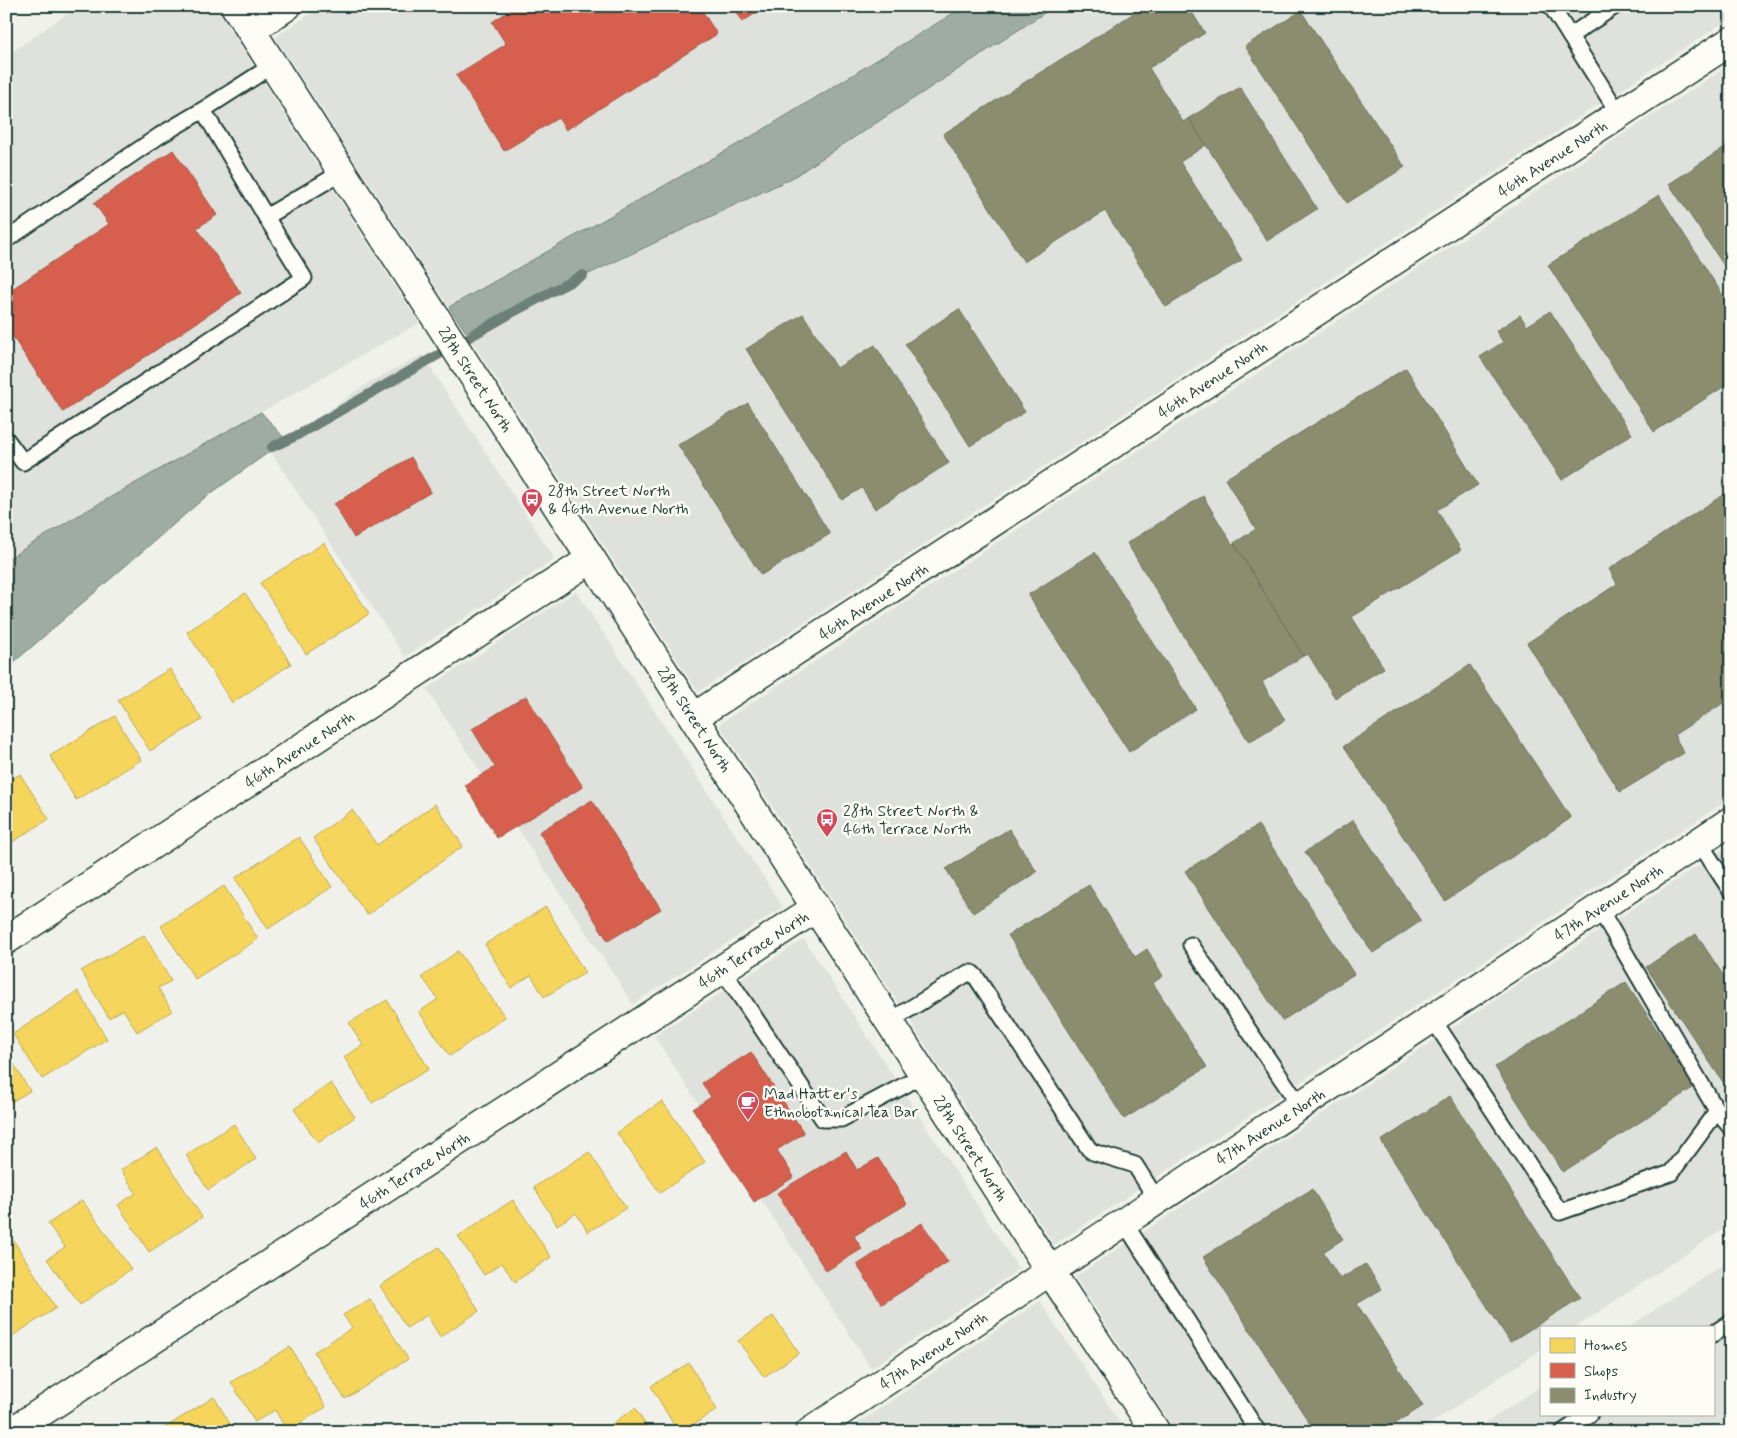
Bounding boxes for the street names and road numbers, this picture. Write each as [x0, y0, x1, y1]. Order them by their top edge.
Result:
street label: 46th Avenue North [1494, 116, 1612, 203]
street label: 28th Street North [433, 323, 517, 437]
street label: 46th Avenue North [1154, 337, 1272, 424]
street label: 46th Avenue North [815, 559, 933, 646]
street label: 28th Street North [652, 663, 736, 777]
street label: 46th Avenue North [241, 707, 359, 794]
street label: 47th Avenue North [1550, 860, 1668, 946]
street label: 46th Terrace North [694, 906, 813, 994]
street label: 47th Avenue North [1212, 1084, 1330, 1170]
street label: 28th Street North [928, 1092, 1012, 1206]
street label: 46th Terrace North [355, 1127, 474, 1215]
street label: 47th Avenue North [876, 1307, 992, 1395]

